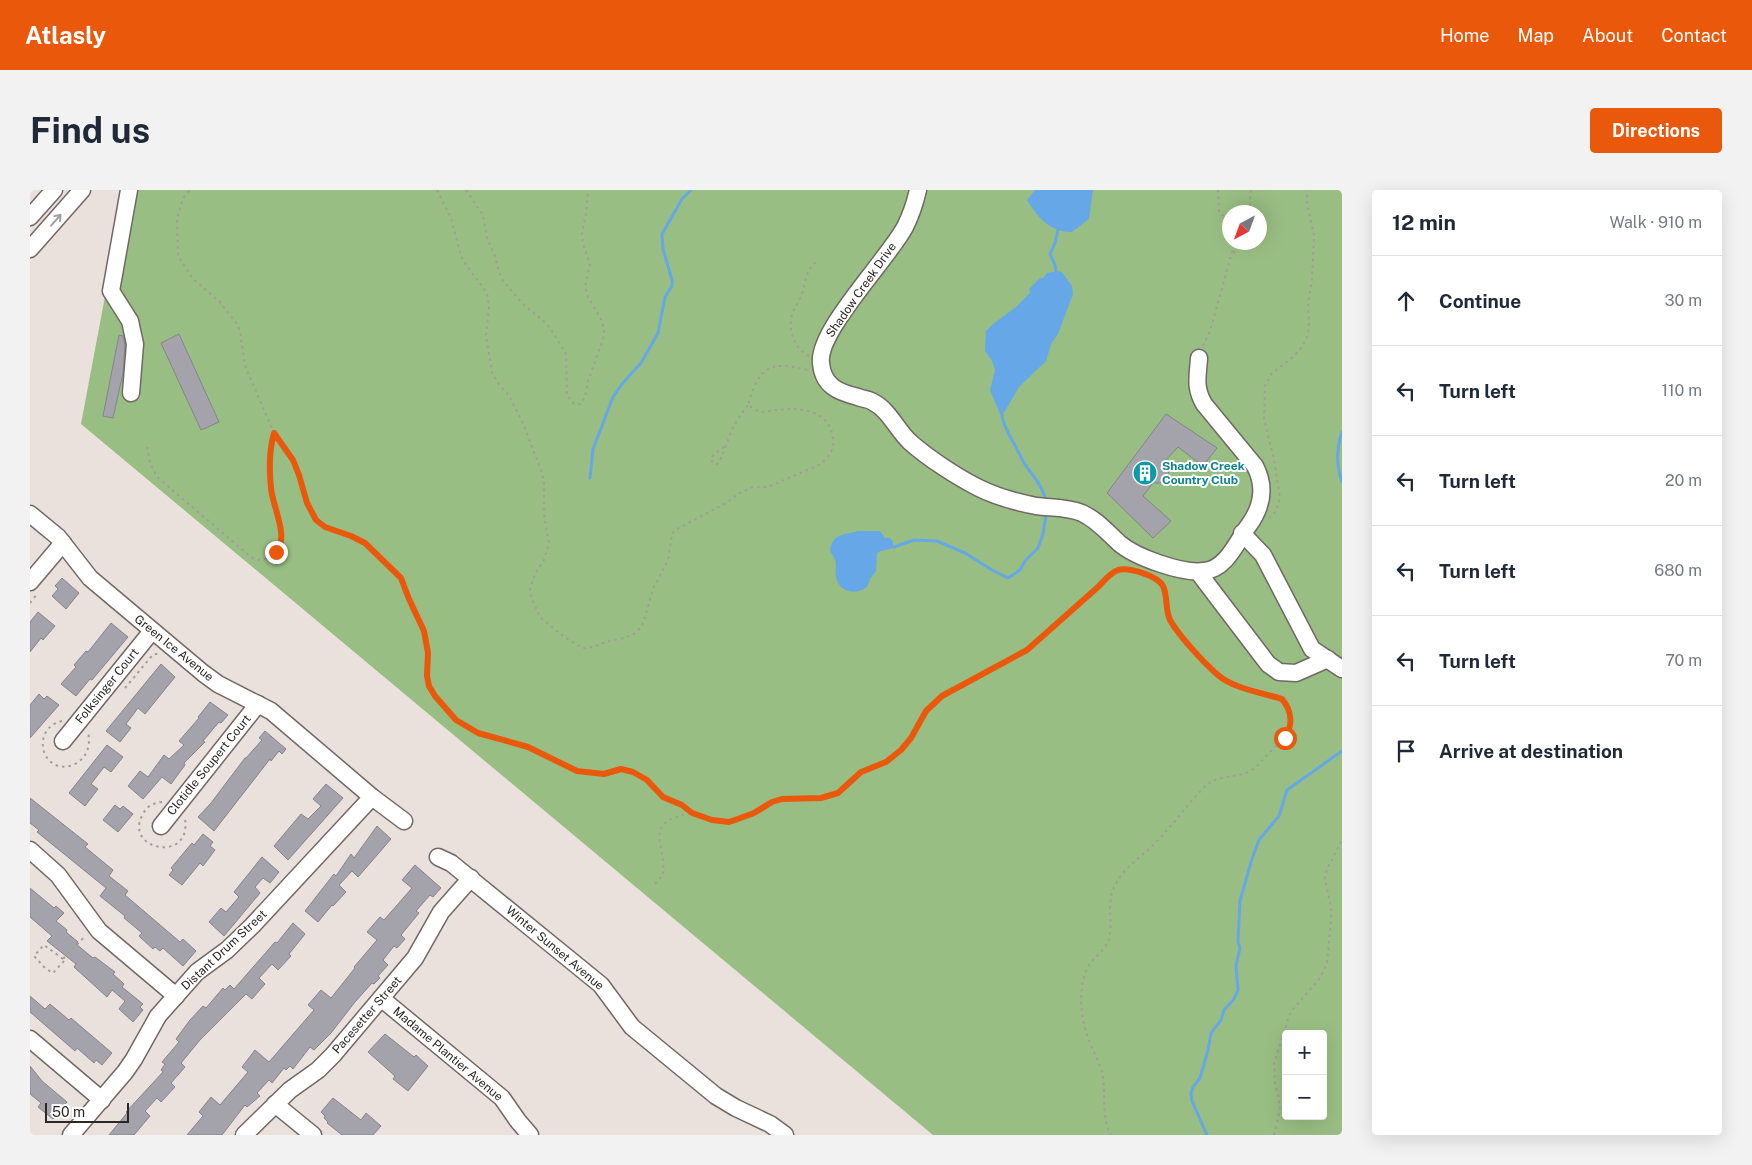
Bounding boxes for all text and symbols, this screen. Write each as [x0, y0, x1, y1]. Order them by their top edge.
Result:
text: Atlasly [25, 21, 106, 49]
text: Home [1440, 25, 1490, 46]
text: Map [1518, 25, 1554, 46]
text: About [1582, 25, 1633, 46]
text: Contact [1661, 25, 1727, 46]
button: Directions [1590, 108, 1722, 153]
text: Find us [30, 110, 150, 151]
north arrow [1222, 205, 1267, 250]
text: 12 min [1392, 210, 1456, 235]
one-way arrow [50, 213, 62, 226]
text: Walk · 910 m [1609, 213, 1702, 232]
street label: Shadow Creek Drive [823, 240, 899, 340]
icon: ahead [1392, 287, 1420, 315]
text: Continue [1439, 290, 1521, 312]
text: 30 m [1665, 291, 1702, 310]
icon: left [1392, 377, 1420, 405]
text: Turn left [1439, 380, 1516, 402]
text: 110 m [1661, 381, 1702, 400]
place label: Shadow Creek Country Club [1162, 459, 1245, 487]
building icon: Shadow Creek Country Club [1132, 460, 1158, 486]
icon: left [1392, 467, 1420, 495]
text: Turn left [1439, 470, 1516, 492]
text: 20 m [1665, 471, 1702, 490]
route end [265, 541, 288, 564]
icon: left [1392, 557, 1420, 585]
text: Turn left [1439, 560, 1516, 582]
text: 680 m [1654, 561, 1702, 580]
street label: Green Ice Avenue [132, 612, 216, 684]
street label: Folksinger Court [72, 645, 142, 726]
icon: left [1392, 647, 1420, 675]
text: Turn left [1439, 650, 1516, 672]
text: 70 m [1665, 651, 1702, 670]
street label: Clotidle Soupert Court [164, 712, 254, 818]
route start [1274, 727, 1297, 750]
icon: arrive [1392, 737, 1420, 765]
text: Arrive at destination [1439, 740, 1623, 762]
street label: Winter Sunset Avenue [503, 903, 607, 993]
street label: Distant Drum Street [179, 907, 270, 993]
street label: Pacesetter Street [330, 973, 405, 1057]
street label: Madame Plantier Avenue [390, 1004, 506, 1104]
map controls [1282, 1030, 1327, 1120]
button: + [1282, 1030, 1327, 1075]
button: − [1282, 1075, 1327, 1120]
scale bar [45, 1100, 129, 1123]
text: 50 m [52, 1104, 85, 1120]

